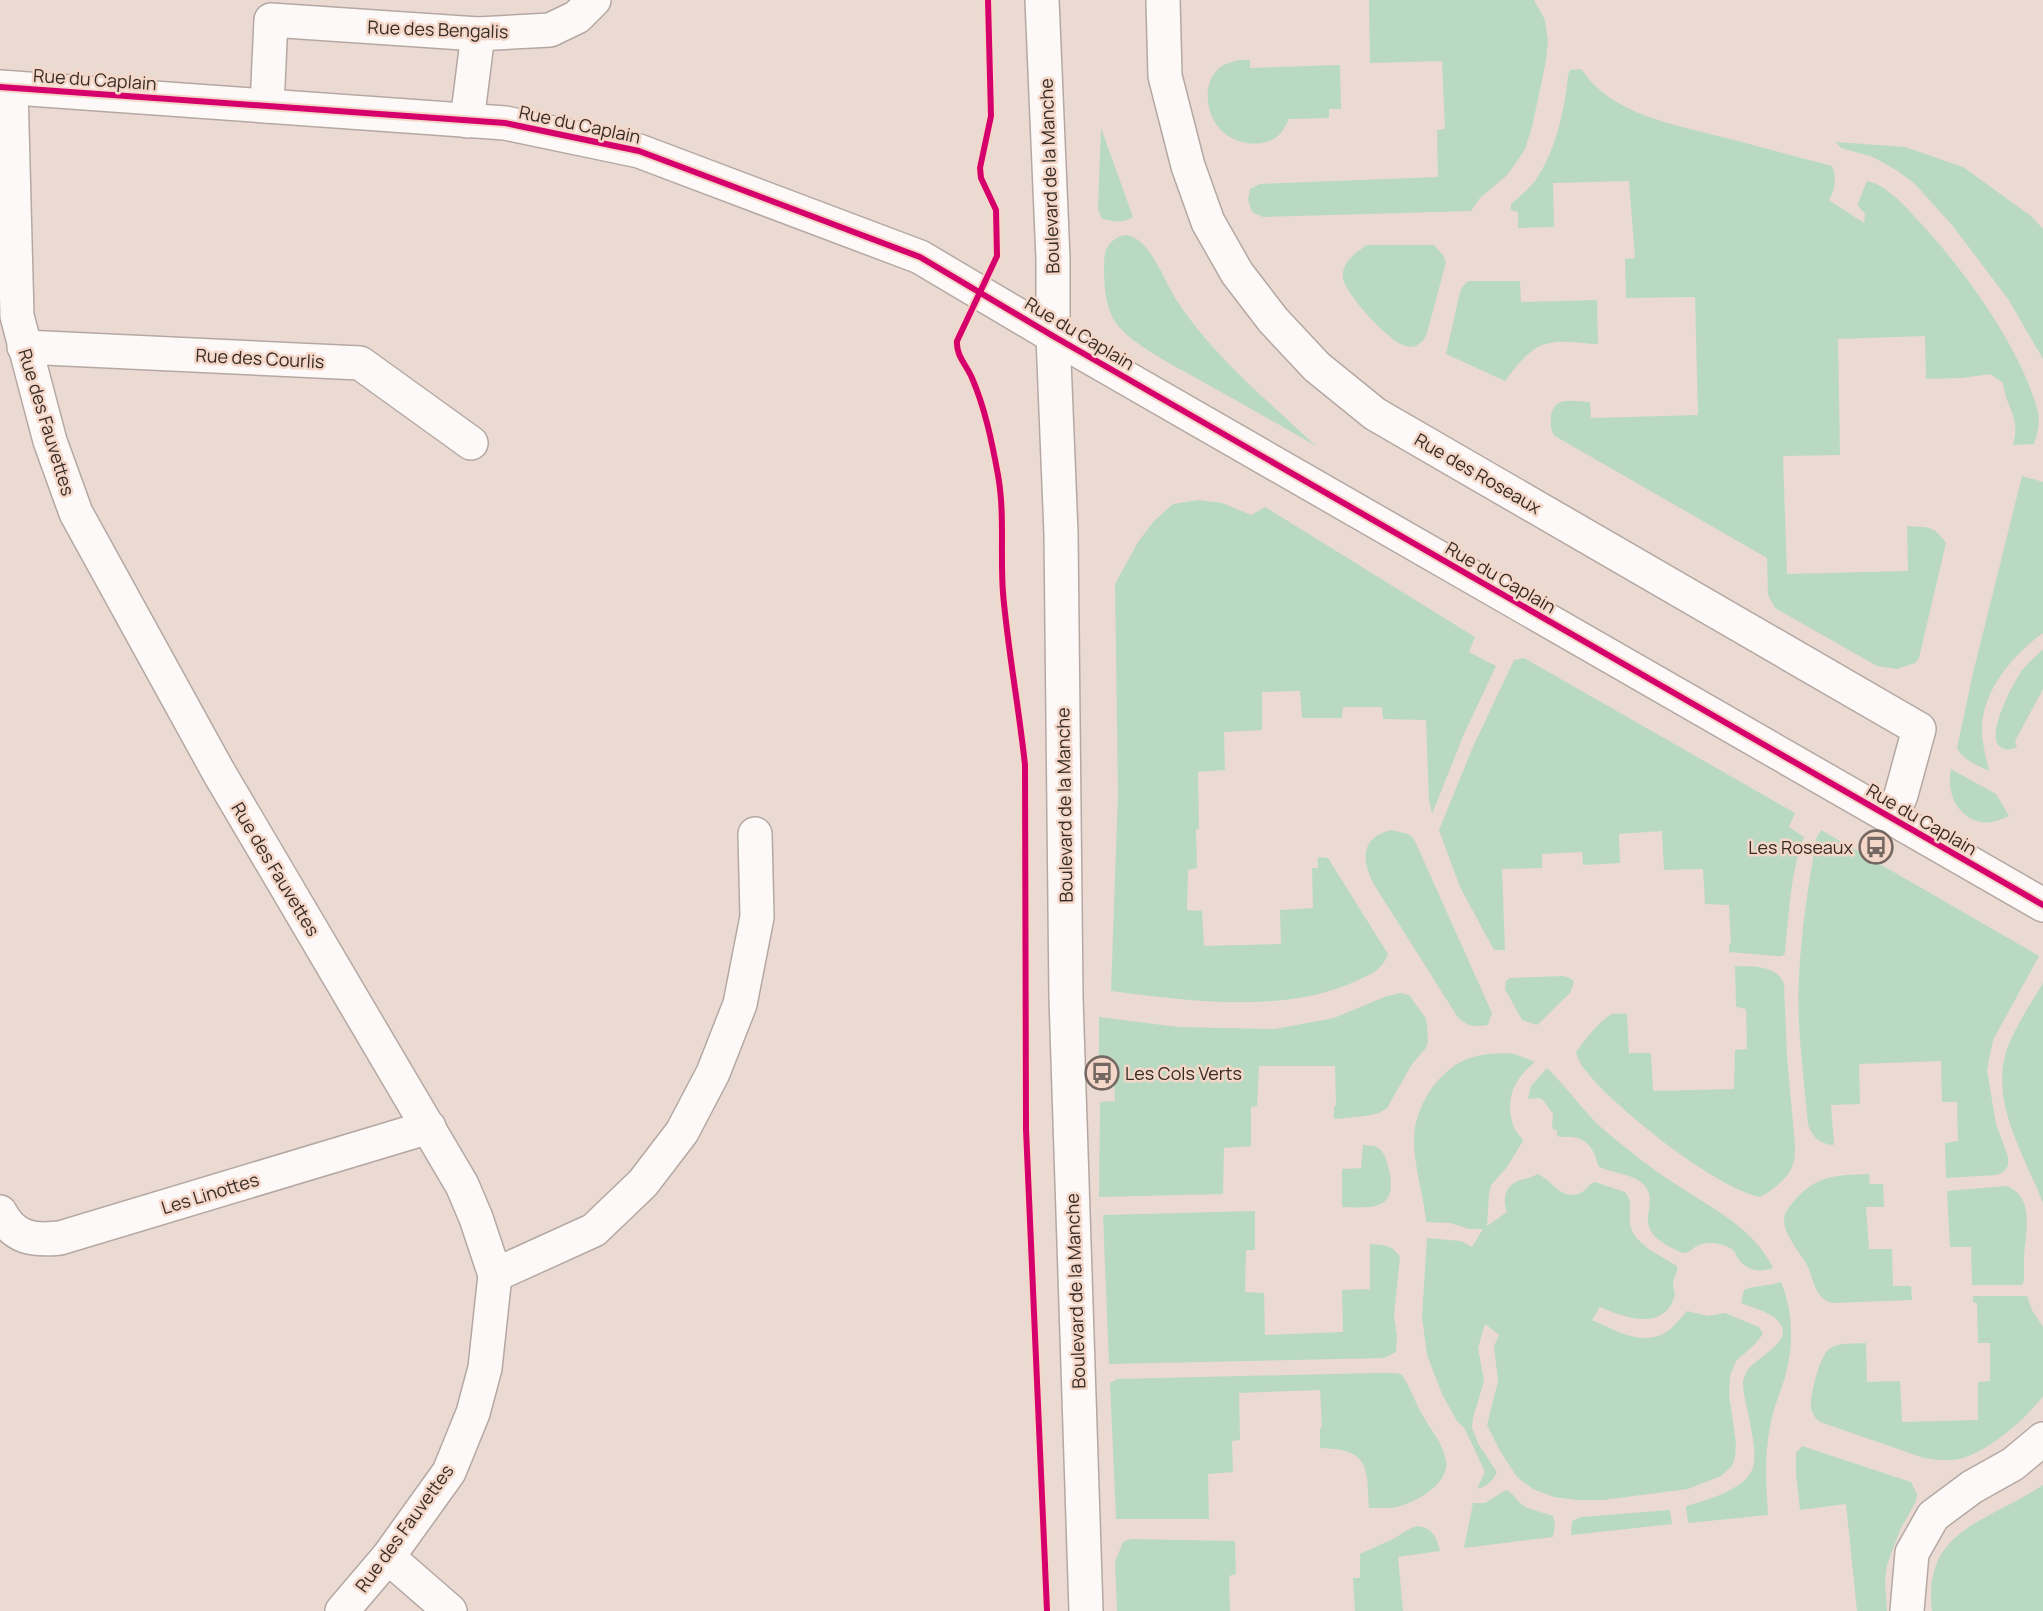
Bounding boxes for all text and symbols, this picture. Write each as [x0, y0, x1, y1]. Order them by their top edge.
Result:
street label: Rue des Bengalis [367, 15, 509, 43]
street label: Rue du Caplain [32, 63, 158, 95]
street label: Boulevard de la Manche [1034, 78, 1064, 274]
street label: Rue du Caplain [517, 99, 643, 149]
street label: Rue du Caplain [1021, 291, 1139, 375]
street label: Rue des Courlis [195, 343, 325, 373]
street label: Rue des Fauvettes [13, 346, 81, 498]
street label: Rue des Roseaux [1410, 427, 1546, 519]
street label: Rue du Caplain [1441, 536, 1561, 618]
street label: Boulevard de la Manche [1050, 707, 1078, 903]
street label: Rue du Caplain [1862, 778, 1982, 860]
street label: Rue des Fauvettes [226, 797, 326, 941]
bus stop icon: Les Roseaux [1858, 829, 1894, 865]
place label: Les Roseaux [1748, 835, 1854, 859]
bus stop icon: Les Cols Verts [1084, 1055, 1120, 1091]
place label: Les Cols Verts [1125, 1061, 1242, 1085]
street label: Les Linottes [158, 1167, 262, 1219]
street label: Boulevard de la Manche [1060, 1193, 1090, 1389]
street label: Rue des Fauvettes [349, 1459, 459, 1597]

